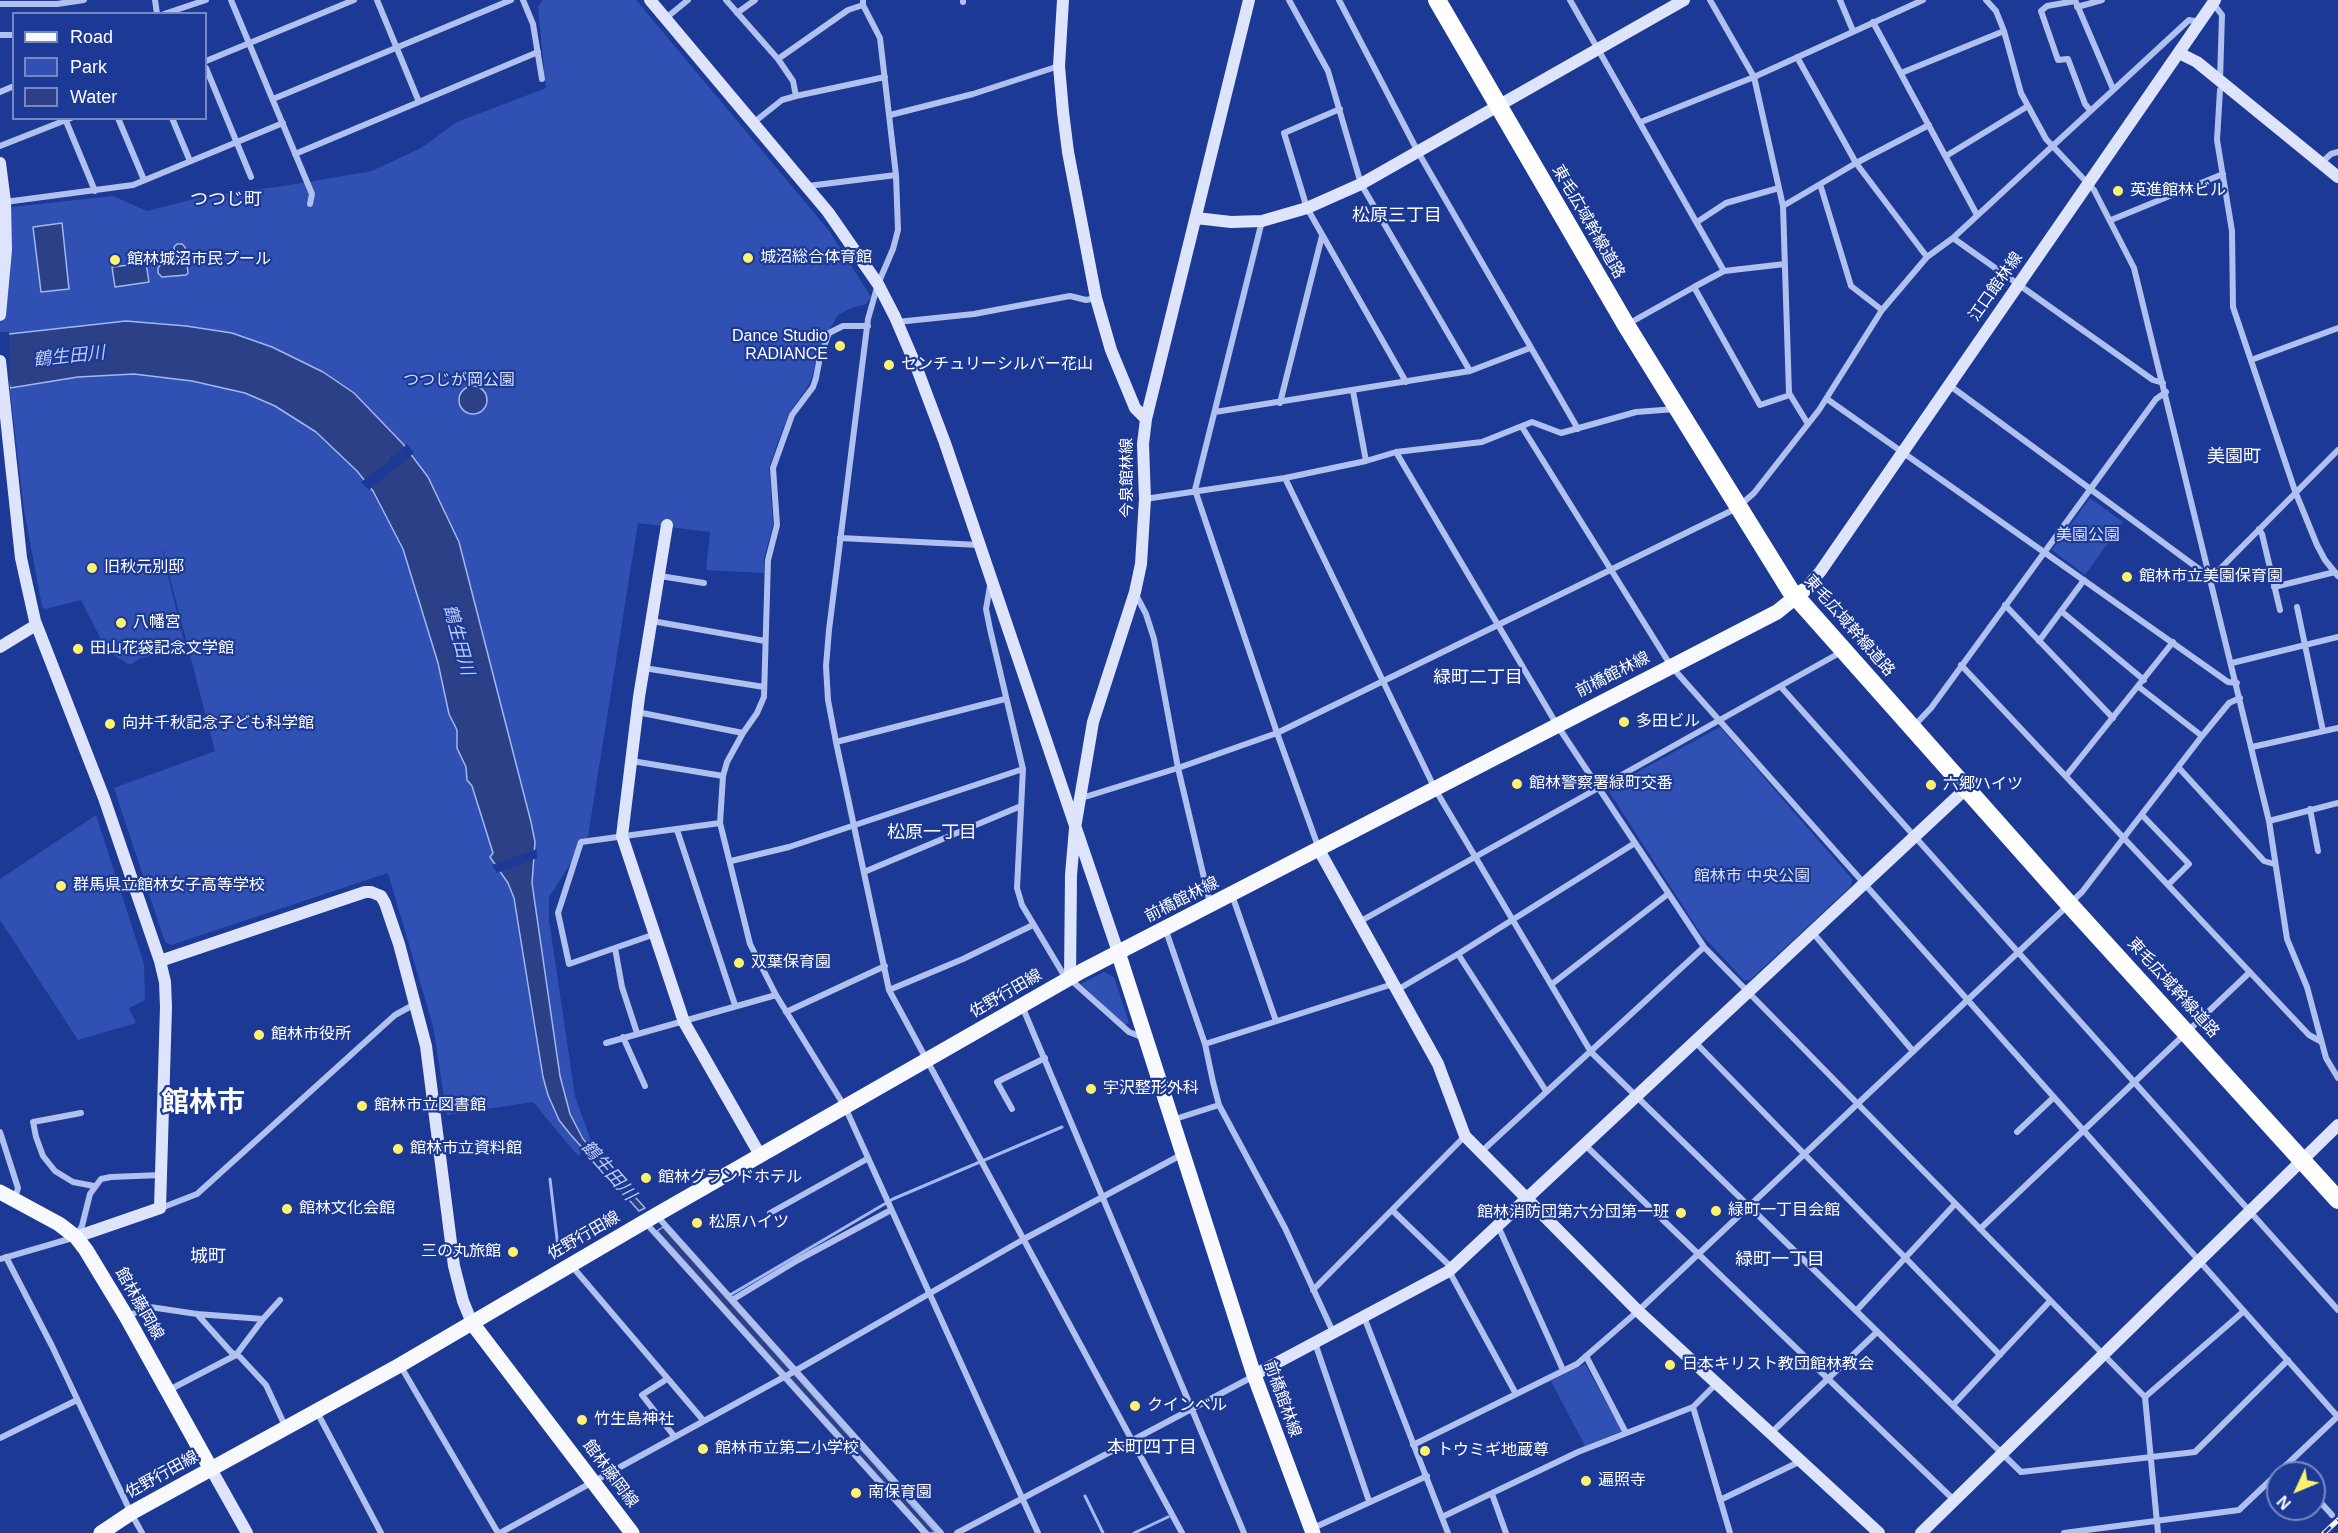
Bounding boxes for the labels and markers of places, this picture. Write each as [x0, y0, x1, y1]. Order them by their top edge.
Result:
place label: 英進館林ビル [2130, 181, 2226, 201]
marker: 英進館林ビル [2111, 184, 2125, 198]
place label: 城沼総合体育館 [760, 248, 872, 268]
place label: 館林城沼市民プール [127, 250, 271, 270]
marker: 城沼総合体育館 [741, 251, 755, 265]
marker: 館林城沼市民プール [108, 253, 122, 267]
place label: Dance Studio RADIANCE [732, 327, 828, 365]
marker: Dance Studio RADIANCE [833, 339, 847, 353]
place label: センチュリーシルバー花山 [901, 355, 1093, 375]
marker: センチュリーシルバー花山 [882, 358, 896, 372]
place label: 旧秋元別邸 [104, 558, 184, 578]
marker: 旧秋元別邸 [85, 561, 99, 575]
place label: 館林市立美園保育園 [2139, 567, 2283, 587]
marker: 館林市立美園保育園 [2120, 570, 2134, 584]
place label: 八幡宮 [133, 613, 181, 633]
marker: 八幡宮 [114, 616, 128, 630]
place label: 田山花袋記念文学館 [90, 639, 234, 659]
marker: 田山花袋記念文学館 [71, 642, 85, 656]
place label: 多田ビル [1636, 712, 1700, 732]
place label: 向井千秋記念子ども科学館 [122, 714, 314, 734]
marker: 多田ビル [1617, 715, 1631, 729]
marker: 向井千秋記念子ども科学館 [103, 717, 117, 731]
place label: 館林警察署緑町交番 [1529, 774, 1673, 794]
place label: 六郷ハイツ [1943, 775, 2023, 795]
marker: 館林警察署緑町交番 [1510, 777, 1524, 791]
marker: 六郷ハイツ [1924, 778, 1938, 792]
place label: 群馬県立館林女子高等学校 [73, 876, 265, 896]
marker: 群馬県立館林女子高等学校 [54, 879, 68, 893]
place label: 双葉保育園 [751, 953, 831, 973]
marker: 双葉保育園 [732, 956, 746, 970]
place label: 館林市役所 [271, 1025, 351, 1045]
marker: 館林市役所 [252, 1028, 266, 1042]
place label: 宇沢整形外科 [1103, 1079, 1199, 1099]
marker: 宇沢整形外科 [1084, 1082, 1098, 1096]
place label: 館林市立図書館 [374, 1096, 486, 1116]
marker: 館林市立図書館 [355, 1099, 369, 1113]
place label: 館林市立資料館 [410, 1139, 522, 1159]
marker: 館林市立資料館 [391, 1142, 405, 1156]
place label: 館林グランドホテル [658, 1168, 802, 1188]
marker: 館林グランドホテル [639, 1171, 653, 1185]
place label: 館林文化会館 [299, 1199, 395, 1219]
place label: 緑町一丁目会館 [1728, 1201, 1840, 1221]
marker: 館林文化会館 [280, 1202, 294, 1216]
place label: 館林消防団第六分団第一班 [1477, 1203, 1669, 1223]
marker: 緑町一丁目会館 [1709, 1204, 1723, 1218]
marker: 館林消防団第六分団第一班 [1674, 1206, 1688, 1220]
place label: 松原ハイツ [709, 1213, 789, 1233]
marker: 松原ハイツ [690, 1216, 704, 1230]
place label: 三の丸旅館 [421, 1242, 501, 1262]
marker: 三の丸旅館 [506, 1245, 520, 1259]
place label: 日本キリスト教団館林教会 [1682, 1355, 1874, 1375]
marker: 日本キリスト教団館林教会 [1663, 1358, 1677, 1372]
place label: クインベル [1147, 1396, 1227, 1416]
marker: クインベル [1128, 1399, 1142, 1413]
place label: 竹生島神社 [594, 1410, 674, 1430]
marker: 竹生島神社 [575, 1413, 589, 1427]
place label: 館林市立第二小学校 [715, 1439, 859, 1459]
place label: トウミギ地蔵尊 [1437, 1441, 1549, 1461]
marker: 館林市立第二小学校 [696, 1442, 710, 1456]
marker: トウミギ地蔵尊 [1418, 1444, 1432, 1458]
place label: 遍照寺 [1598, 1471, 1646, 1491]
marker: 遍照寺 [1579, 1474, 1593, 1488]
place label: 南保育園 [868, 1483, 932, 1503]
marker: 南保育園 [849, 1486, 863, 1500]

